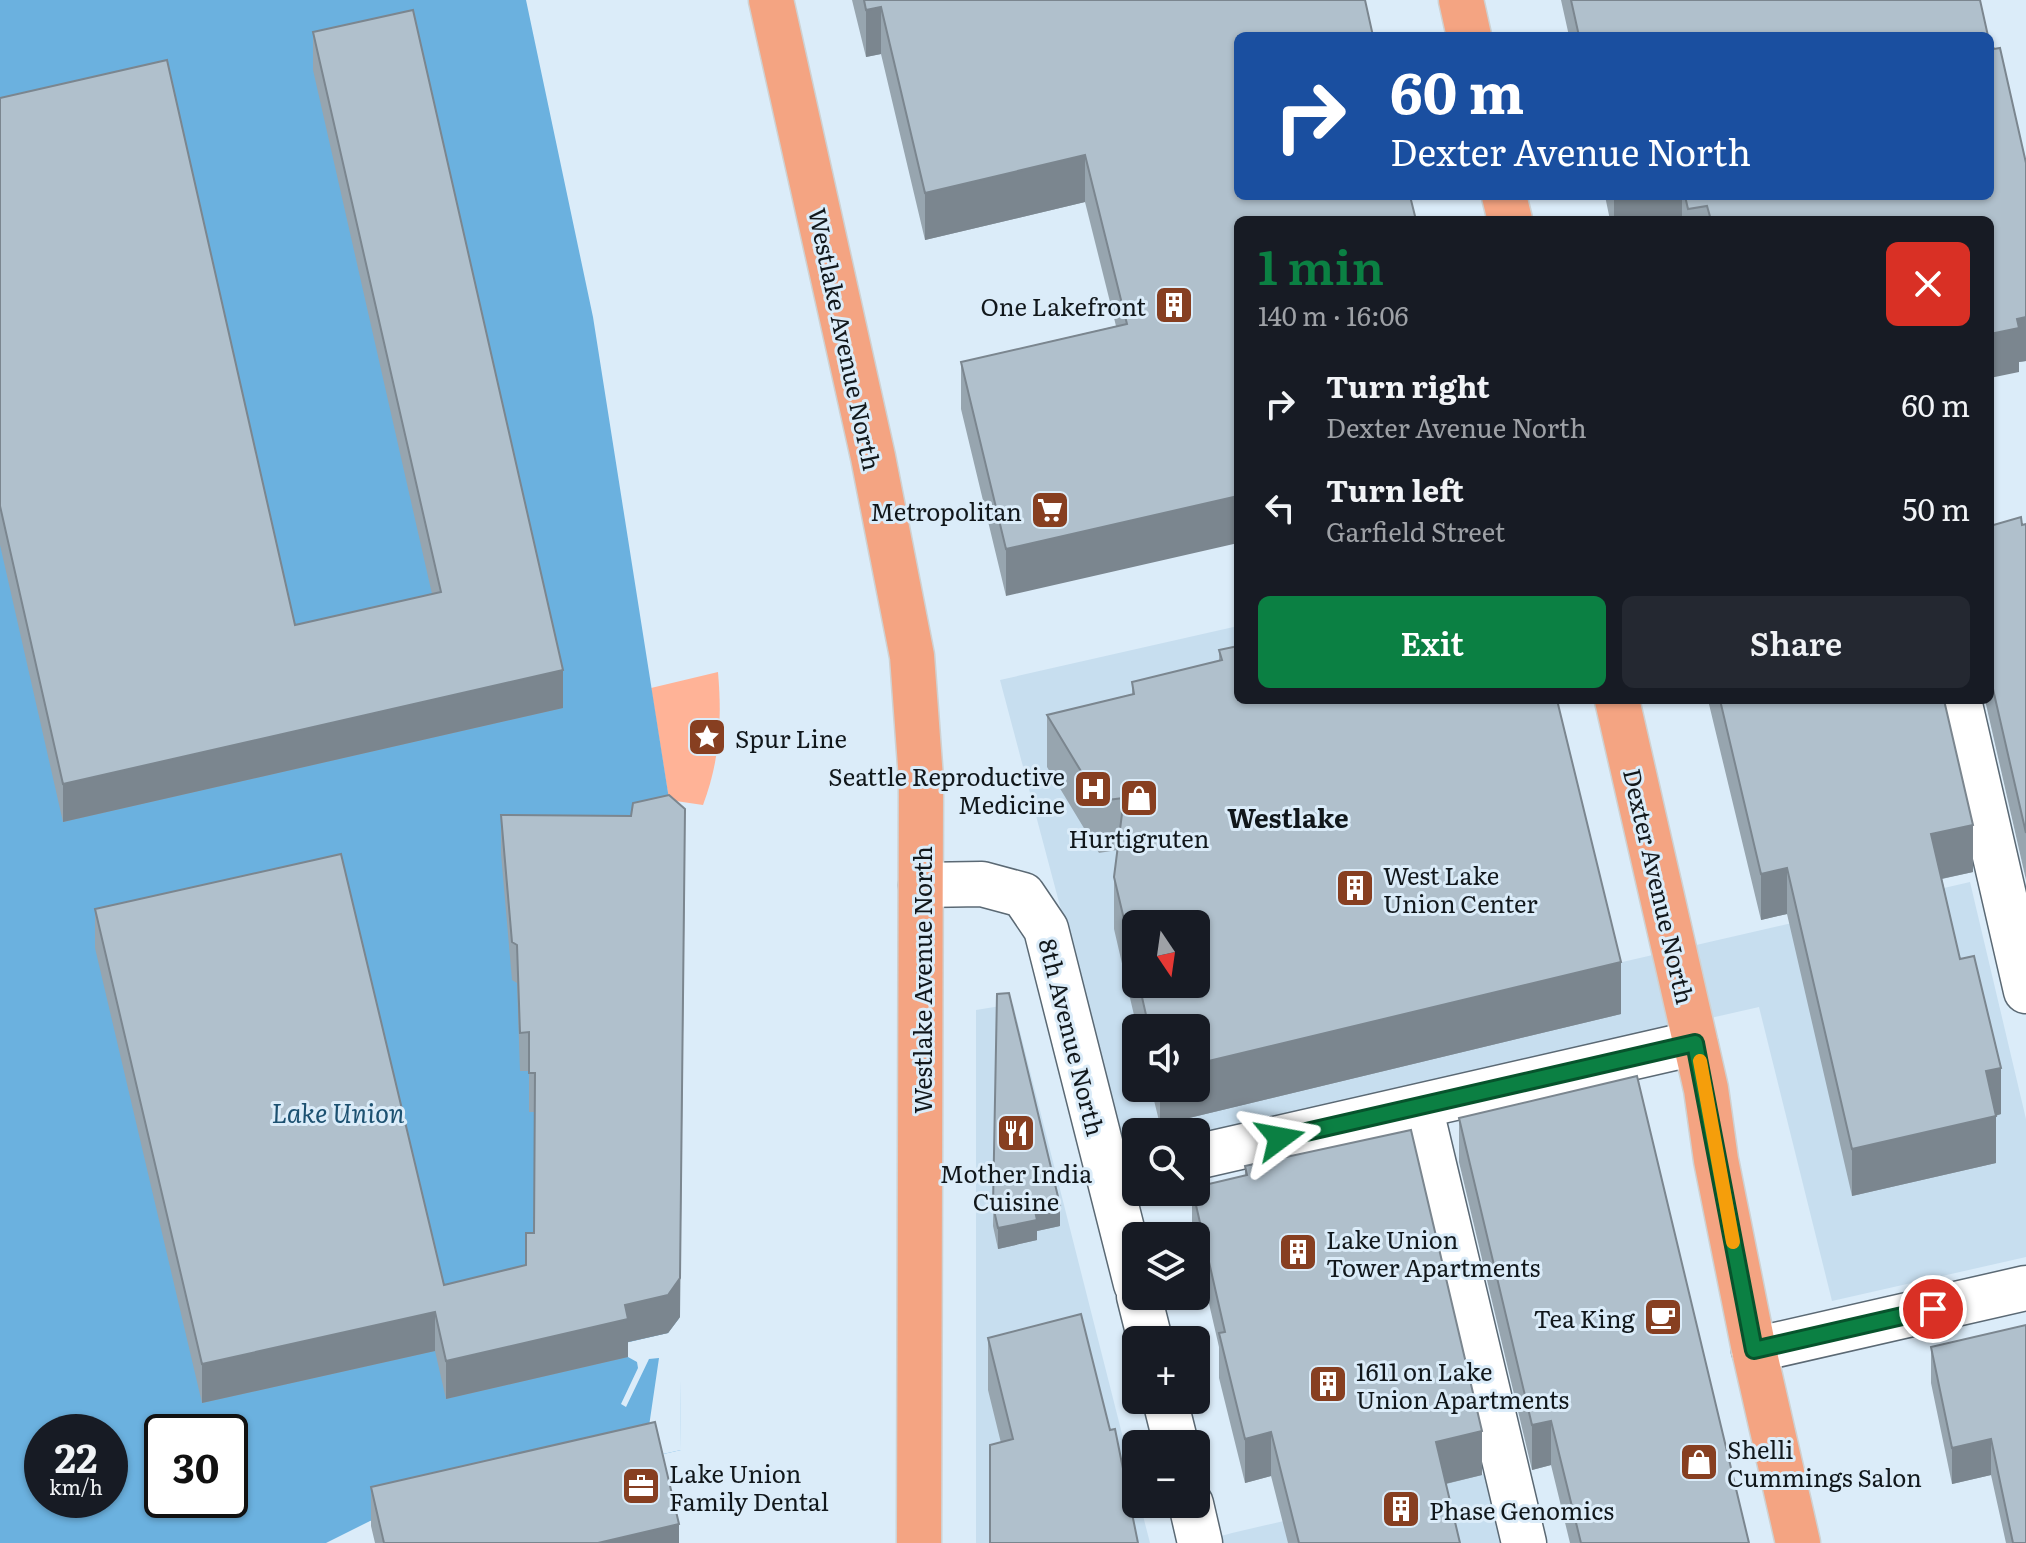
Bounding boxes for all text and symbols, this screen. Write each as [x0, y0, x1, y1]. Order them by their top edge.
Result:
text: 60 m [1390, 48, 1524, 131]
icon: right [1258, 64, 1362, 168]
text: Dexter Avenue North [1390, 124, 1751, 177]
street label: Westlake Avenue North [801, 204, 891, 474]
text: 1 min [1258, 229, 1384, 300]
button: close [1886, 242, 1970, 326]
building icon: One Lakefront [1153, 284, 1195, 326]
place label: One Lakefront [981, 288, 1146, 323]
text: 140 m · 16:06 [1258, 295, 1409, 334]
text: Turn right [1326, 363, 1490, 407]
icon: right [1258, 382, 1302, 426]
text: 60 m [1901, 382, 1970, 426]
text: Dexter Avenue North [1326, 407, 1587, 446]
text: Turn left [1326, 467, 1464, 511]
icon: left [1258, 486, 1302, 530]
text: 50 m [1902, 486, 1970, 530]
supermarket icon: Metropolitan [1029, 489, 1071, 531]
place label: Metropolitan [870, 493, 1022, 528]
text: Garfield Street [1326, 511, 1505, 550]
button: Exit [1258, 596, 1606, 688]
button: Share [1622, 596, 1970, 688]
place icon: Spur Line [686, 716, 728, 758]
place label: Spur Line [735, 720, 847, 755]
place label: Seattle Reproductive Medicine [828, 758, 1065, 821]
street label: Dexter Avenue North [1616, 765, 1704, 1007]
hospital icon: Seattle Reproductive Medicine [1072, 768, 1114, 810]
shop icon: Hurtigruten [1118, 777, 1160, 819]
district label: Westlake [1227, 797, 1349, 836]
place label: Hurtigruten [1069, 820, 1210, 855]
street label: Westlake Avenue North [904, 846, 939, 1114]
place label: West Lake Union Center [1383, 857, 1538, 920]
building icon: West Lake Union Center [1334, 867, 1376, 909]
north arrow [1122, 910, 1210, 998]
map controls [1122, 910, 1210, 1518]
street label: 8th Avenue North [1032, 935, 1114, 1139]
button: sound [1122, 1014, 1210, 1102]
water label: Lake Union [272, 1092, 405, 1131]
position arrow [1238, 1096, 1322, 1180]
restaurant icon: Mother India Cuisine [995, 1112, 1037, 1154]
button: search [1122, 1118, 1210, 1206]
place label: Mother India Cuisine [940, 1155, 1092, 1218]
place label: Lake Union Tower Apartments [1326, 1221, 1540, 1284]
button: layers [1122, 1222, 1210, 1310]
building icon: Lake Union Tower Apartments [1277, 1231, 1319, 1273]
pin [1899, 1275, 1967, 1343]
icon: arrive [1911, 1287, 1955, 1331]
cafe icon: Tea King [1642, 1296, 1684, 1338]
place label: Tea King [1533, 1300, 1636, 1335]
button: + [1122, 1326, 1210, 1414]
place label: 1611 on Lake Union Apartments [1356, 1353, 1569, 1416]
building icon: 1611 on Lake Union Apartments [1307, 1363, 1349, 1405]
speed limit sign: 30 [144, 1414, 248, 1518]
text: 22 [55, 1426, 97, 1485]
button: − [1122, 1430, 1210, 1518]
place label: Shelli Cummings Salon [1727, 1431, 1922, 1494]
shop icon: Shelli Cummings Salon [1678, 1441, 1720, 1483]
place label: Lake Union Family Dental [669, 1455, 829, 1518]
office icon: Lake Union Family Dental [620, 1465, 662, 1507]
text: km/h [49, 1471, 103, 1501]
building icon: Phase Genomics [1380, 1488, 1422, 1530]
place label: Phase Genomics [1429, 1492, 1614, 1527]

